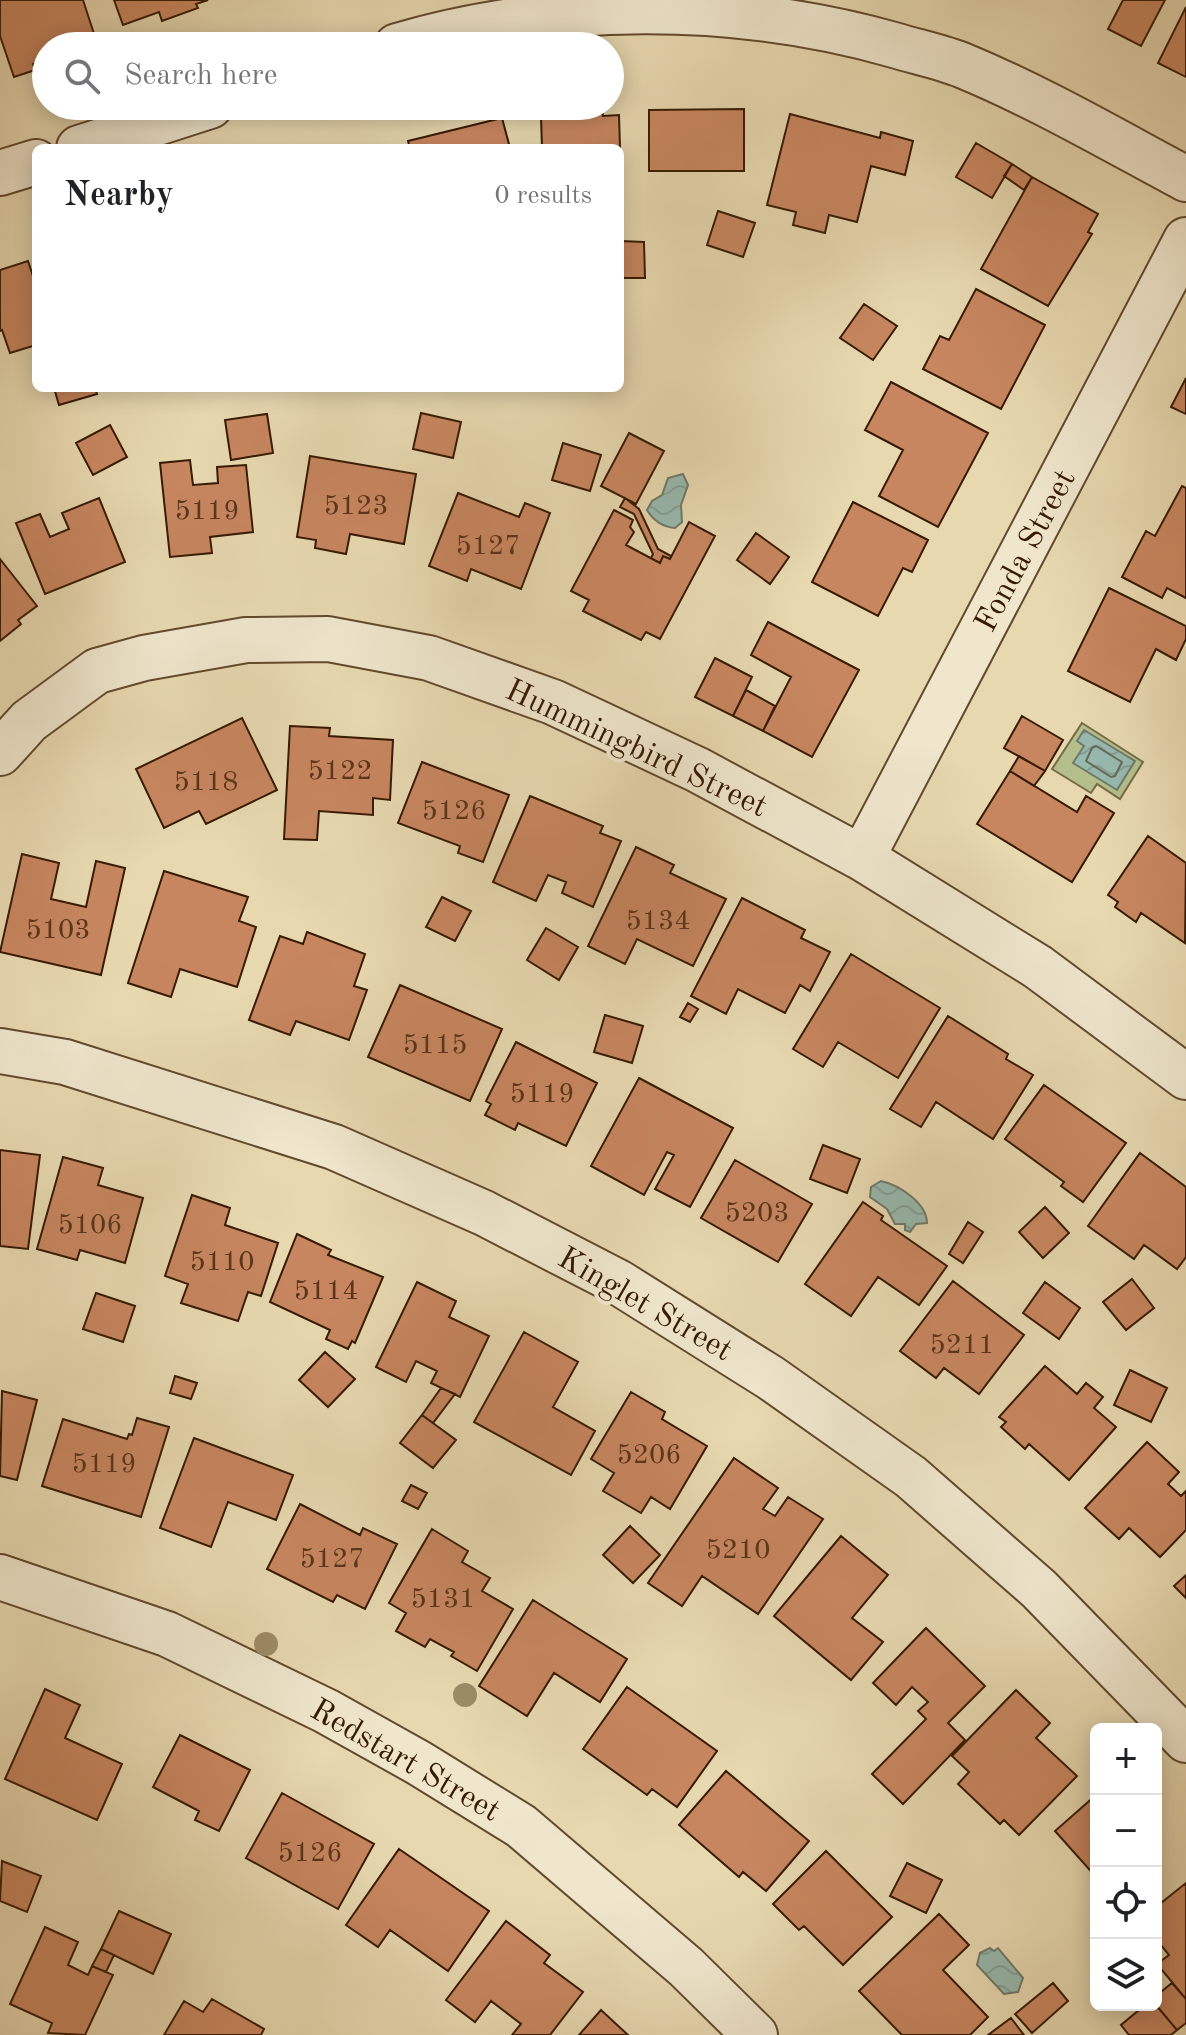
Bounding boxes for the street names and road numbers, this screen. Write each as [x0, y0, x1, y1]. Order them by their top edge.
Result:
street label: Fonda Street [971, 465, 1083, 638]
street label: Hummingbird Street [500, 675, 772, 824]
street label: Kinglet Street [552, 1243, 737, 1368]
street label: Redstart Street [304, 1694, 505, 1829]

